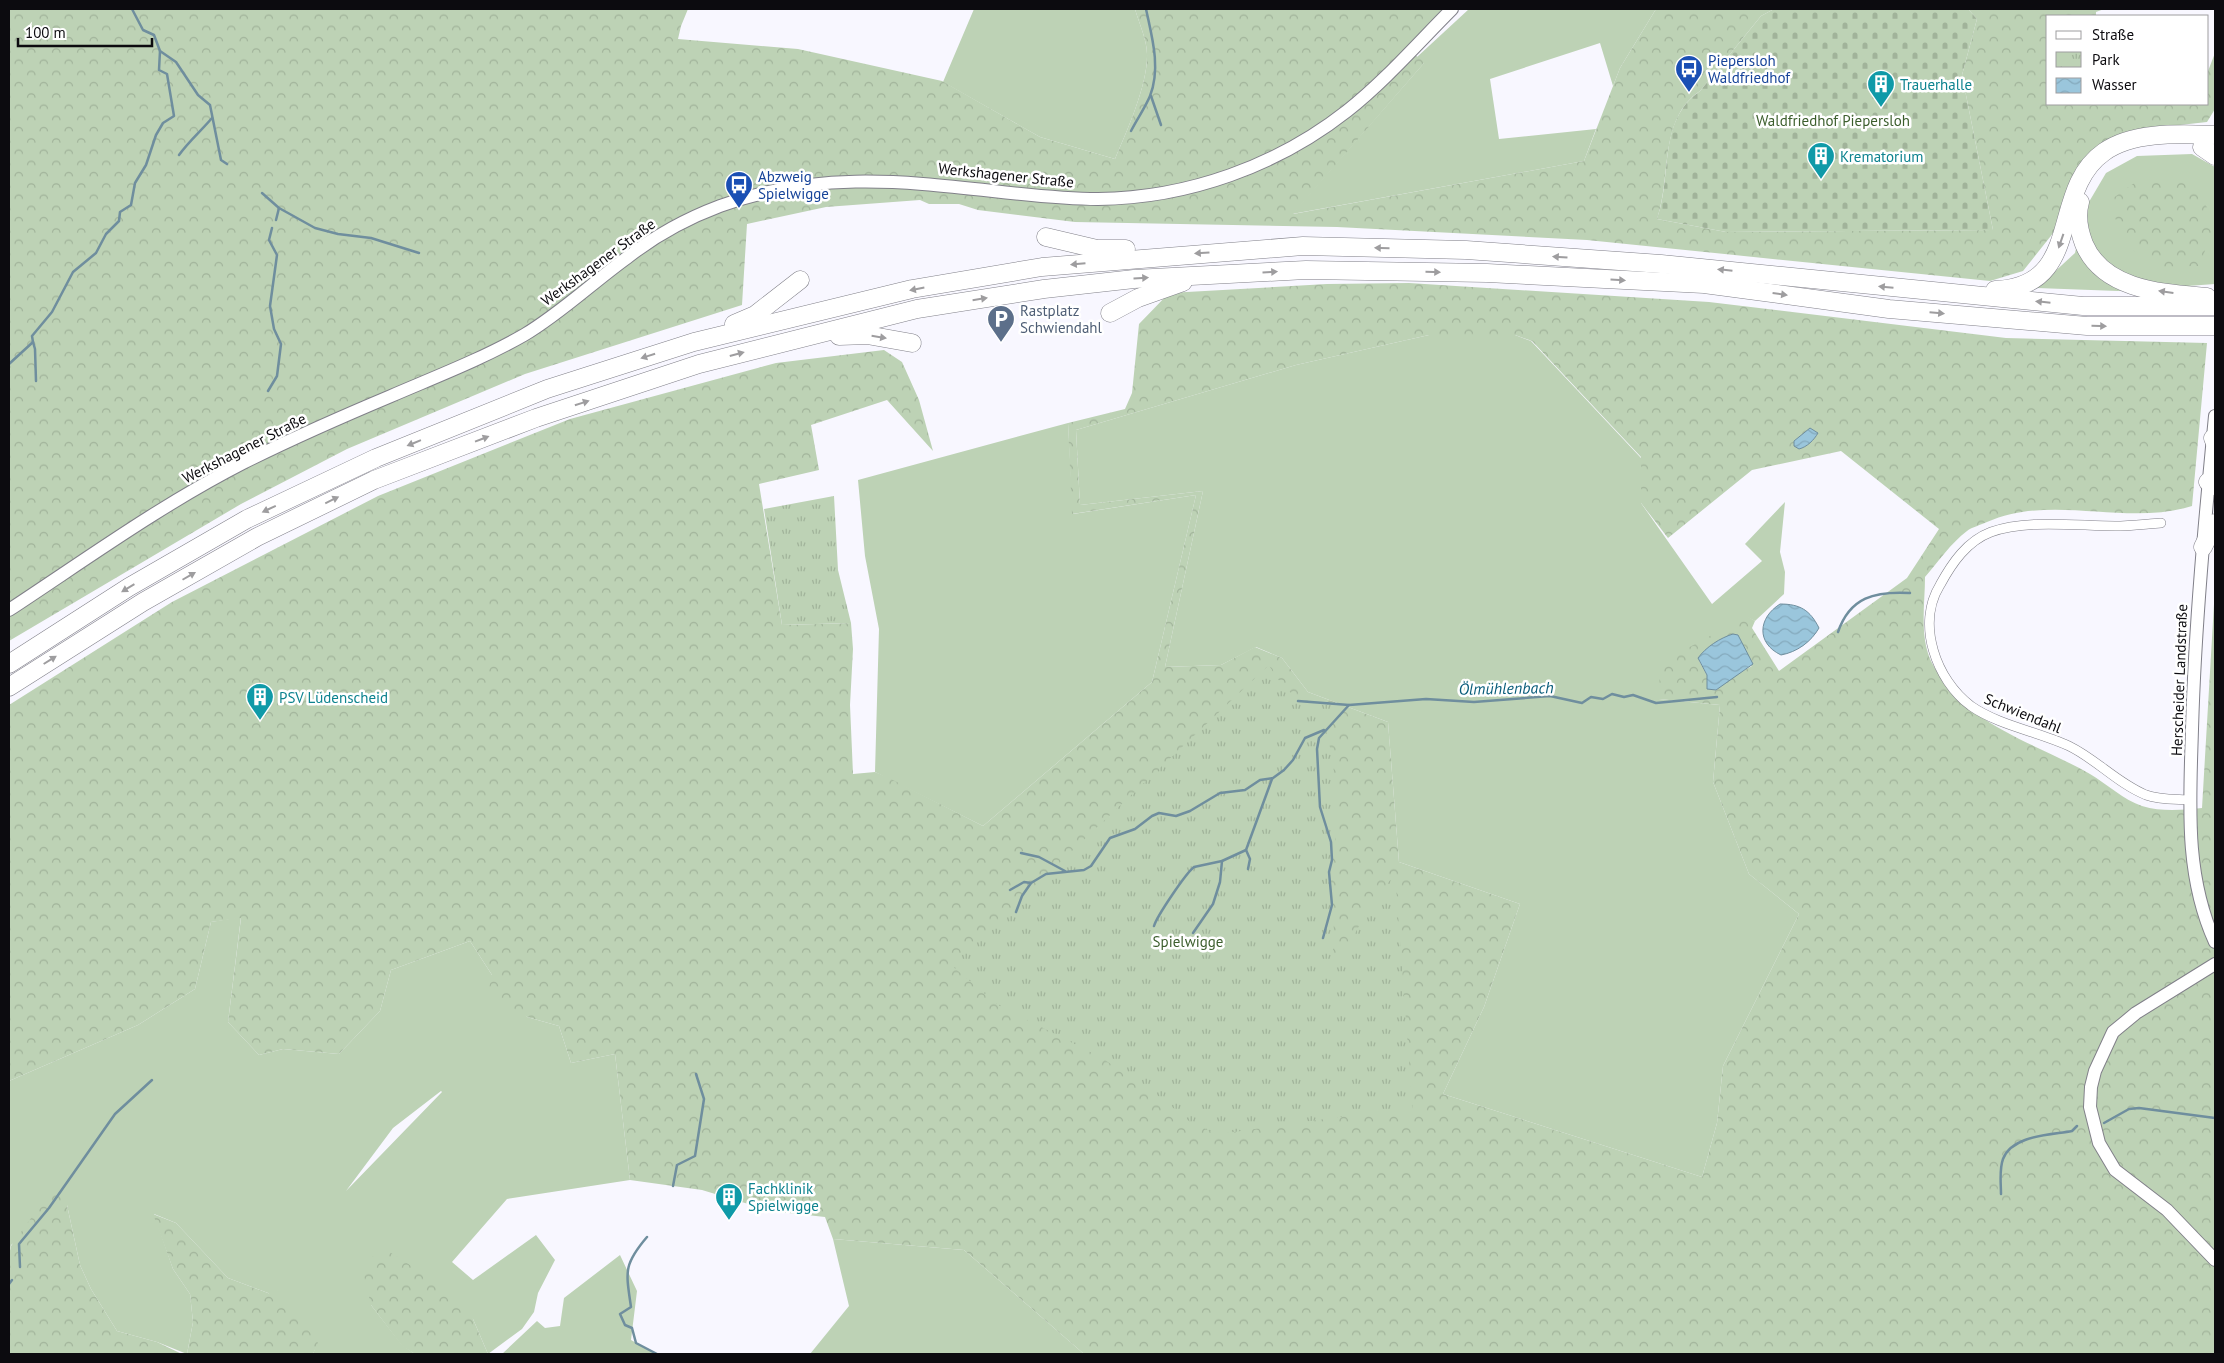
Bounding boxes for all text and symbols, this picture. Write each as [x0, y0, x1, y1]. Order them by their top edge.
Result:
scale bar [18, 15, 151, 47]
legend [2046, 15, 2209, 105]
text: 100 m [25, 23, 66, 42]
text: Straße [2092, 25, 2134, 44]
text: Park [2092, 50, 2120, 69]
place label: Piepersloh Waldfriedhof [1708, 51, 1791, 87]
bus stop icon: Piepersloh Waldfriedhof [1674, 54, 1704, 93]
building icon: Trauerhalle [1866, 69, 1896, 108]
place label: Trauerhalle [1900, 75, 1972, 94]
text: Wasser [2092, 75, 2137, 94]
park label: Waldfriedhof Piepersloh [1756, 111, 1910, 130]
building icon: Krematorium [1806, 141, 1836, 180]
place label: Krematorium [1840, 147, 1923, 166]
street label: Werkshagener Straße [937, 158, 1075, 192]
place label: Abzweig Spielwigge [758, 167, 829, 203]
bus stop icon: Abzweig Spielwigge [724, 170, 754, 209]
street label: Werkshagener Straße [537, 214, 659, 310]
one-way arrow [2057, 233, 2065, 248]
one-way arrow [1374, 244, 1390, 252]
one-way arrow [1194, 250, 1210, 258]
one-way arrow [1552, 252, 1568, 260]
one-way arrow [1069, 260, 1085, 268]
one-way arrow [1716, 266, 1732, 274]
one-way arrow [1262, 267, 1278, 275]
one-way arrow [1425, 268, 1441, 276]
one-way arrow [1134, 274, 1150, 282]
one-way arrow [1610, 277, 1626, 285]
one-way arrow [1878, 282, 1894, 290]
one-way arrow [909, 285, 925, 293]
one-way arrow [2158, 288, 2174, 296]
one-way arrow [1772, 291, 1788, 299]
one-way arrow [973, 295, 989, 303]
one-way arrow [2034, 298, 2050, 306]
place label: Rastplatz Schwiendahl [1020, 301, 1103, 337]
parking icon: Rastplatz Schwiendahl [986, 304, 1016, 343]
one-way arrow [1930, 310, 1946, 318]
one-way arrow [2091, 322, 2107, 330]
one-way arrow [872, 333, 888, 341]
one-way arrow [730, 349, 745, 357]
one-way arrow [640, 353, 655, 361]
one-way arrow [575, 399, 590, 407]
street label: Werkshagener Straße [179, 409, 309, 487]
one-way arrow [475, 434, 490, 442]
one-way arrow [406, 440, 421, 447]
one-way arrow [325, 496, 339, 504]
one-way arrow [262, 505, 276, 513]
one-way arrow [181, 572, 196, 580]
one-way arrow [121, 584, 134, 593]
street label: Herscheider Landstraße [2167, 604, 2191, 756]
one-way arrow [43, 655, 56, 665]
water label: Ölmühlenbach [1458, 677, 1554, 699]
building icon: PSV Lüdenscheid [245, 682, 275, 721]
place label: PSV Lüdenscheid [279, 688, 388, 707]
street label: Schwiendahl [1981, 689, 2065, 737]
park label: Spielwigge [1153, 932, 1223, 951]
place label: Fachklinik Spielwigge [748, 1179, 819, 1215]
building icon: Fachklinik Spielwigge [714, 1182, 744, 1221]

